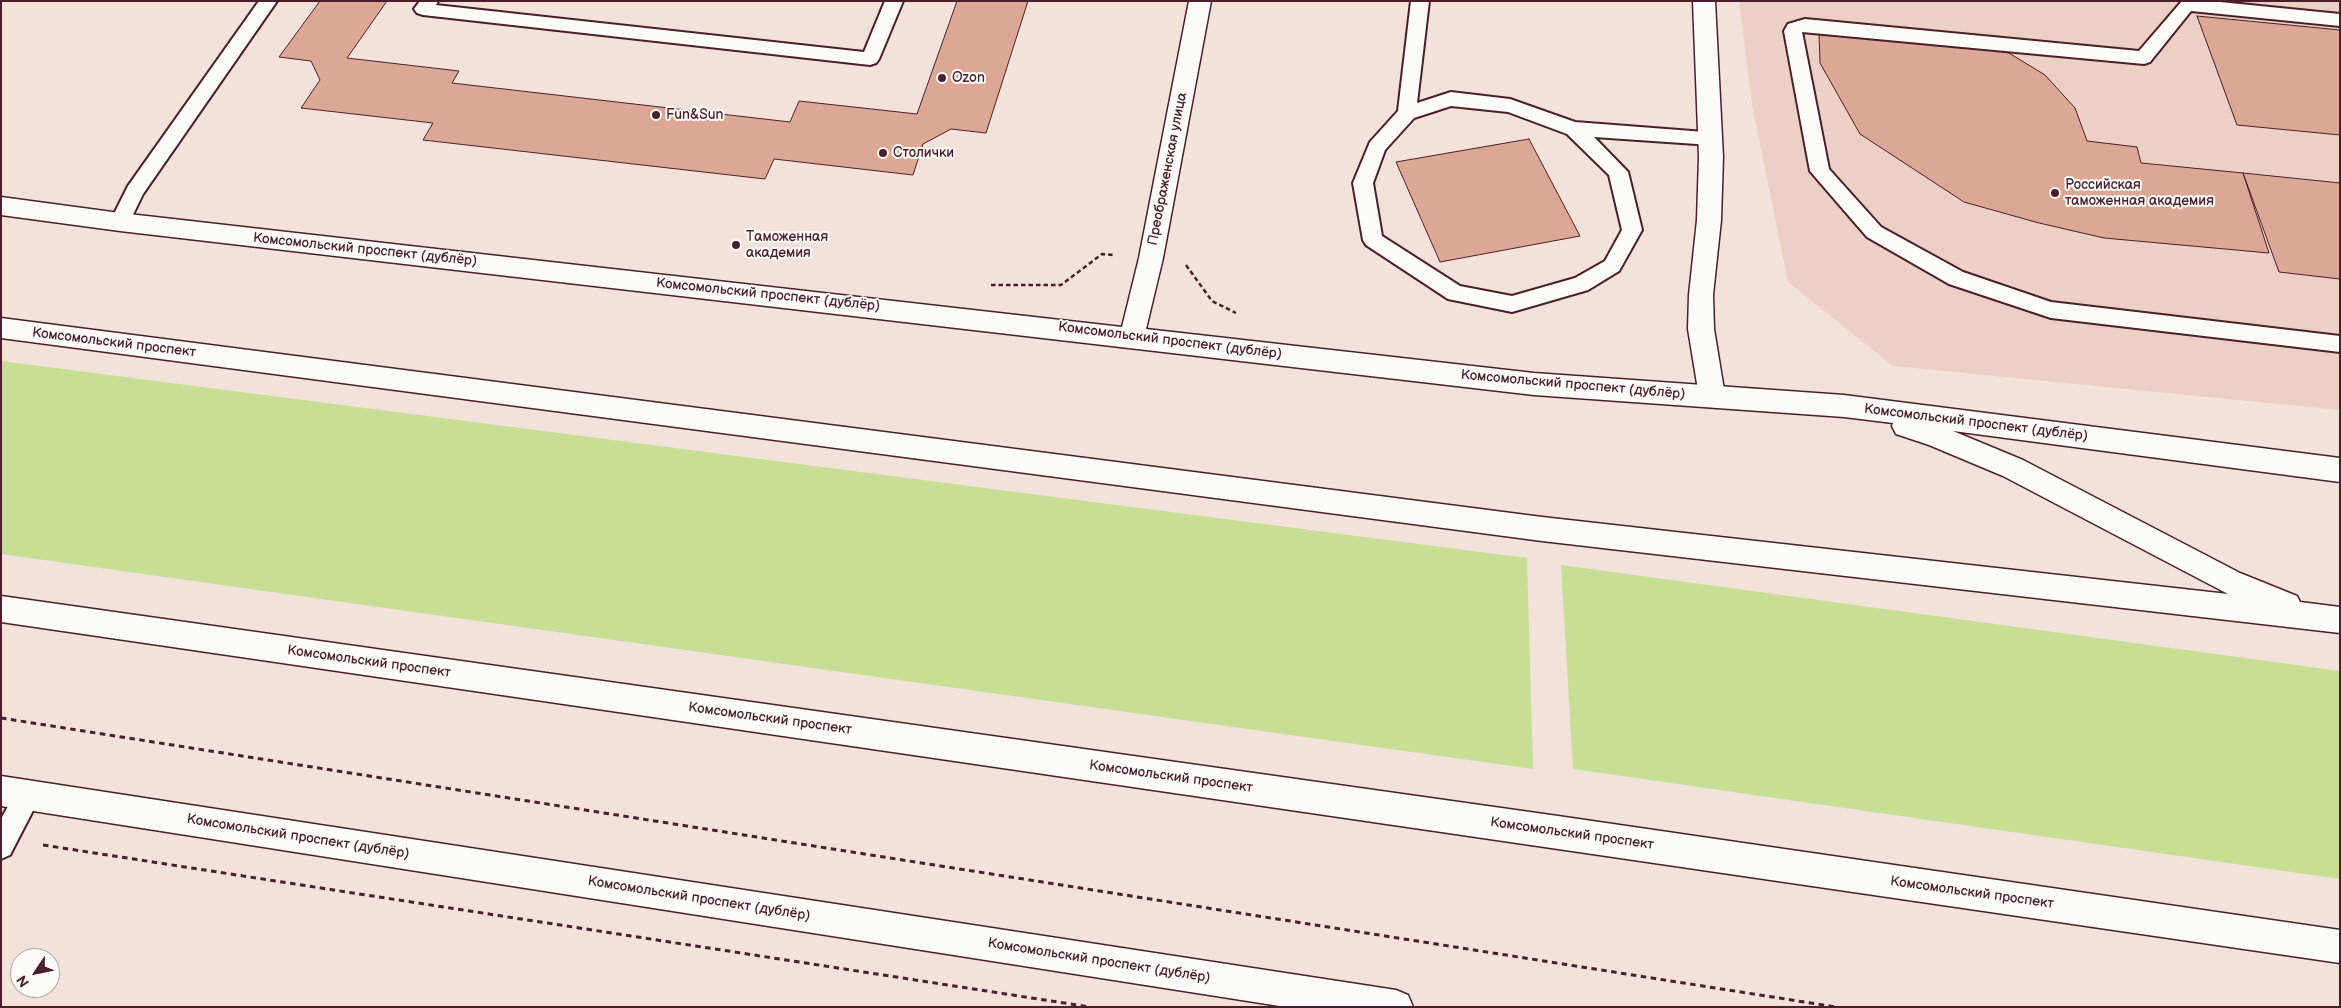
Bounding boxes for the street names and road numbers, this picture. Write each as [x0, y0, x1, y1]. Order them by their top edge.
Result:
street label: Преображенская улица [1145, 91, 1191, 247]
street label: Комсомольский проспект (дублёр) [252, 230, 478, 270]
street label: Комсомольский проспект (дублёр) [655, 275, 881, 315]
street label: Комсомольский проспект (дублёр) [1057, 319, 1283, 363]
street label: Комсомольский проспект [31, 325, 197, 361]
street label: Комсомольский проспект (дублёр) [1460, 367, 1686, 403]
street label: Комсомольский проспект (дублёр) [1863, 401, 2089, 445]
street label: Комсомольский проспект [286, 642, 452, 682]
street label: Комсомольский проспект [687, 699, 853, 739]
street label: Комсомольский проспект [1088, 757, 1254, 797]
street label: Комсомольский проспект (дублёр) [185, 811, 411, 863]
street label: Комсомольский проспект [1489, 814, 1655, 854]
street label: Комсомольский проспект (дублёр) [586, 873, 812, 925]
street label: Комсомольский проспект [1889, 873, 2055, 913]
street label: Комсомольский проспект (дублёр) [986, 935, 1212, 987]

